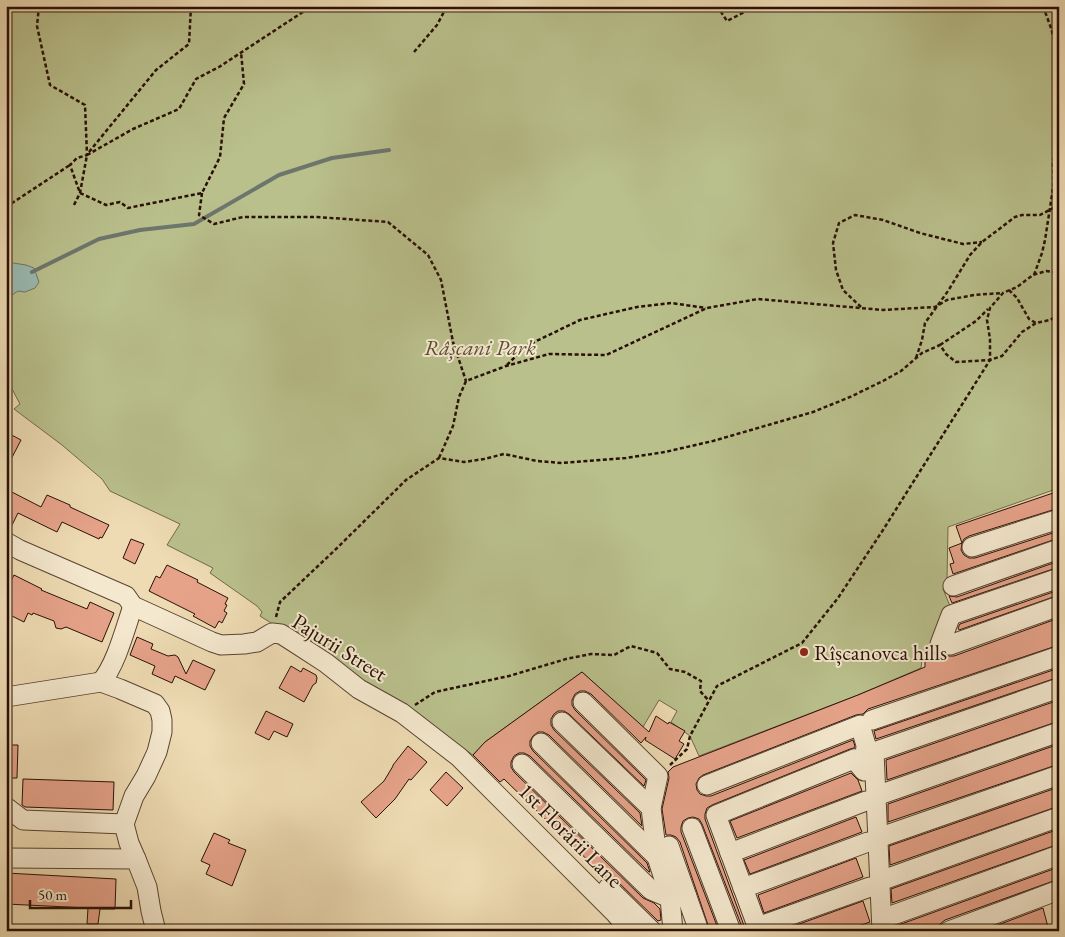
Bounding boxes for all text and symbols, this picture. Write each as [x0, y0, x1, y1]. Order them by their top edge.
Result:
park label: Râșcani Park [424, 333, 536, 362]
street label: Pajurii Street [287, 607, 393, 688]
place label: Rîșcanovca hills [814, 638, 947, 667]
marker: Rîșcanovca hills [798, 646, 810, 658]
street label: 1st Florării Lane [512, 777, 630, 894]
scale bar [30, 877, 131, 909]
text: 50 m [38, 885, 67, 904]

